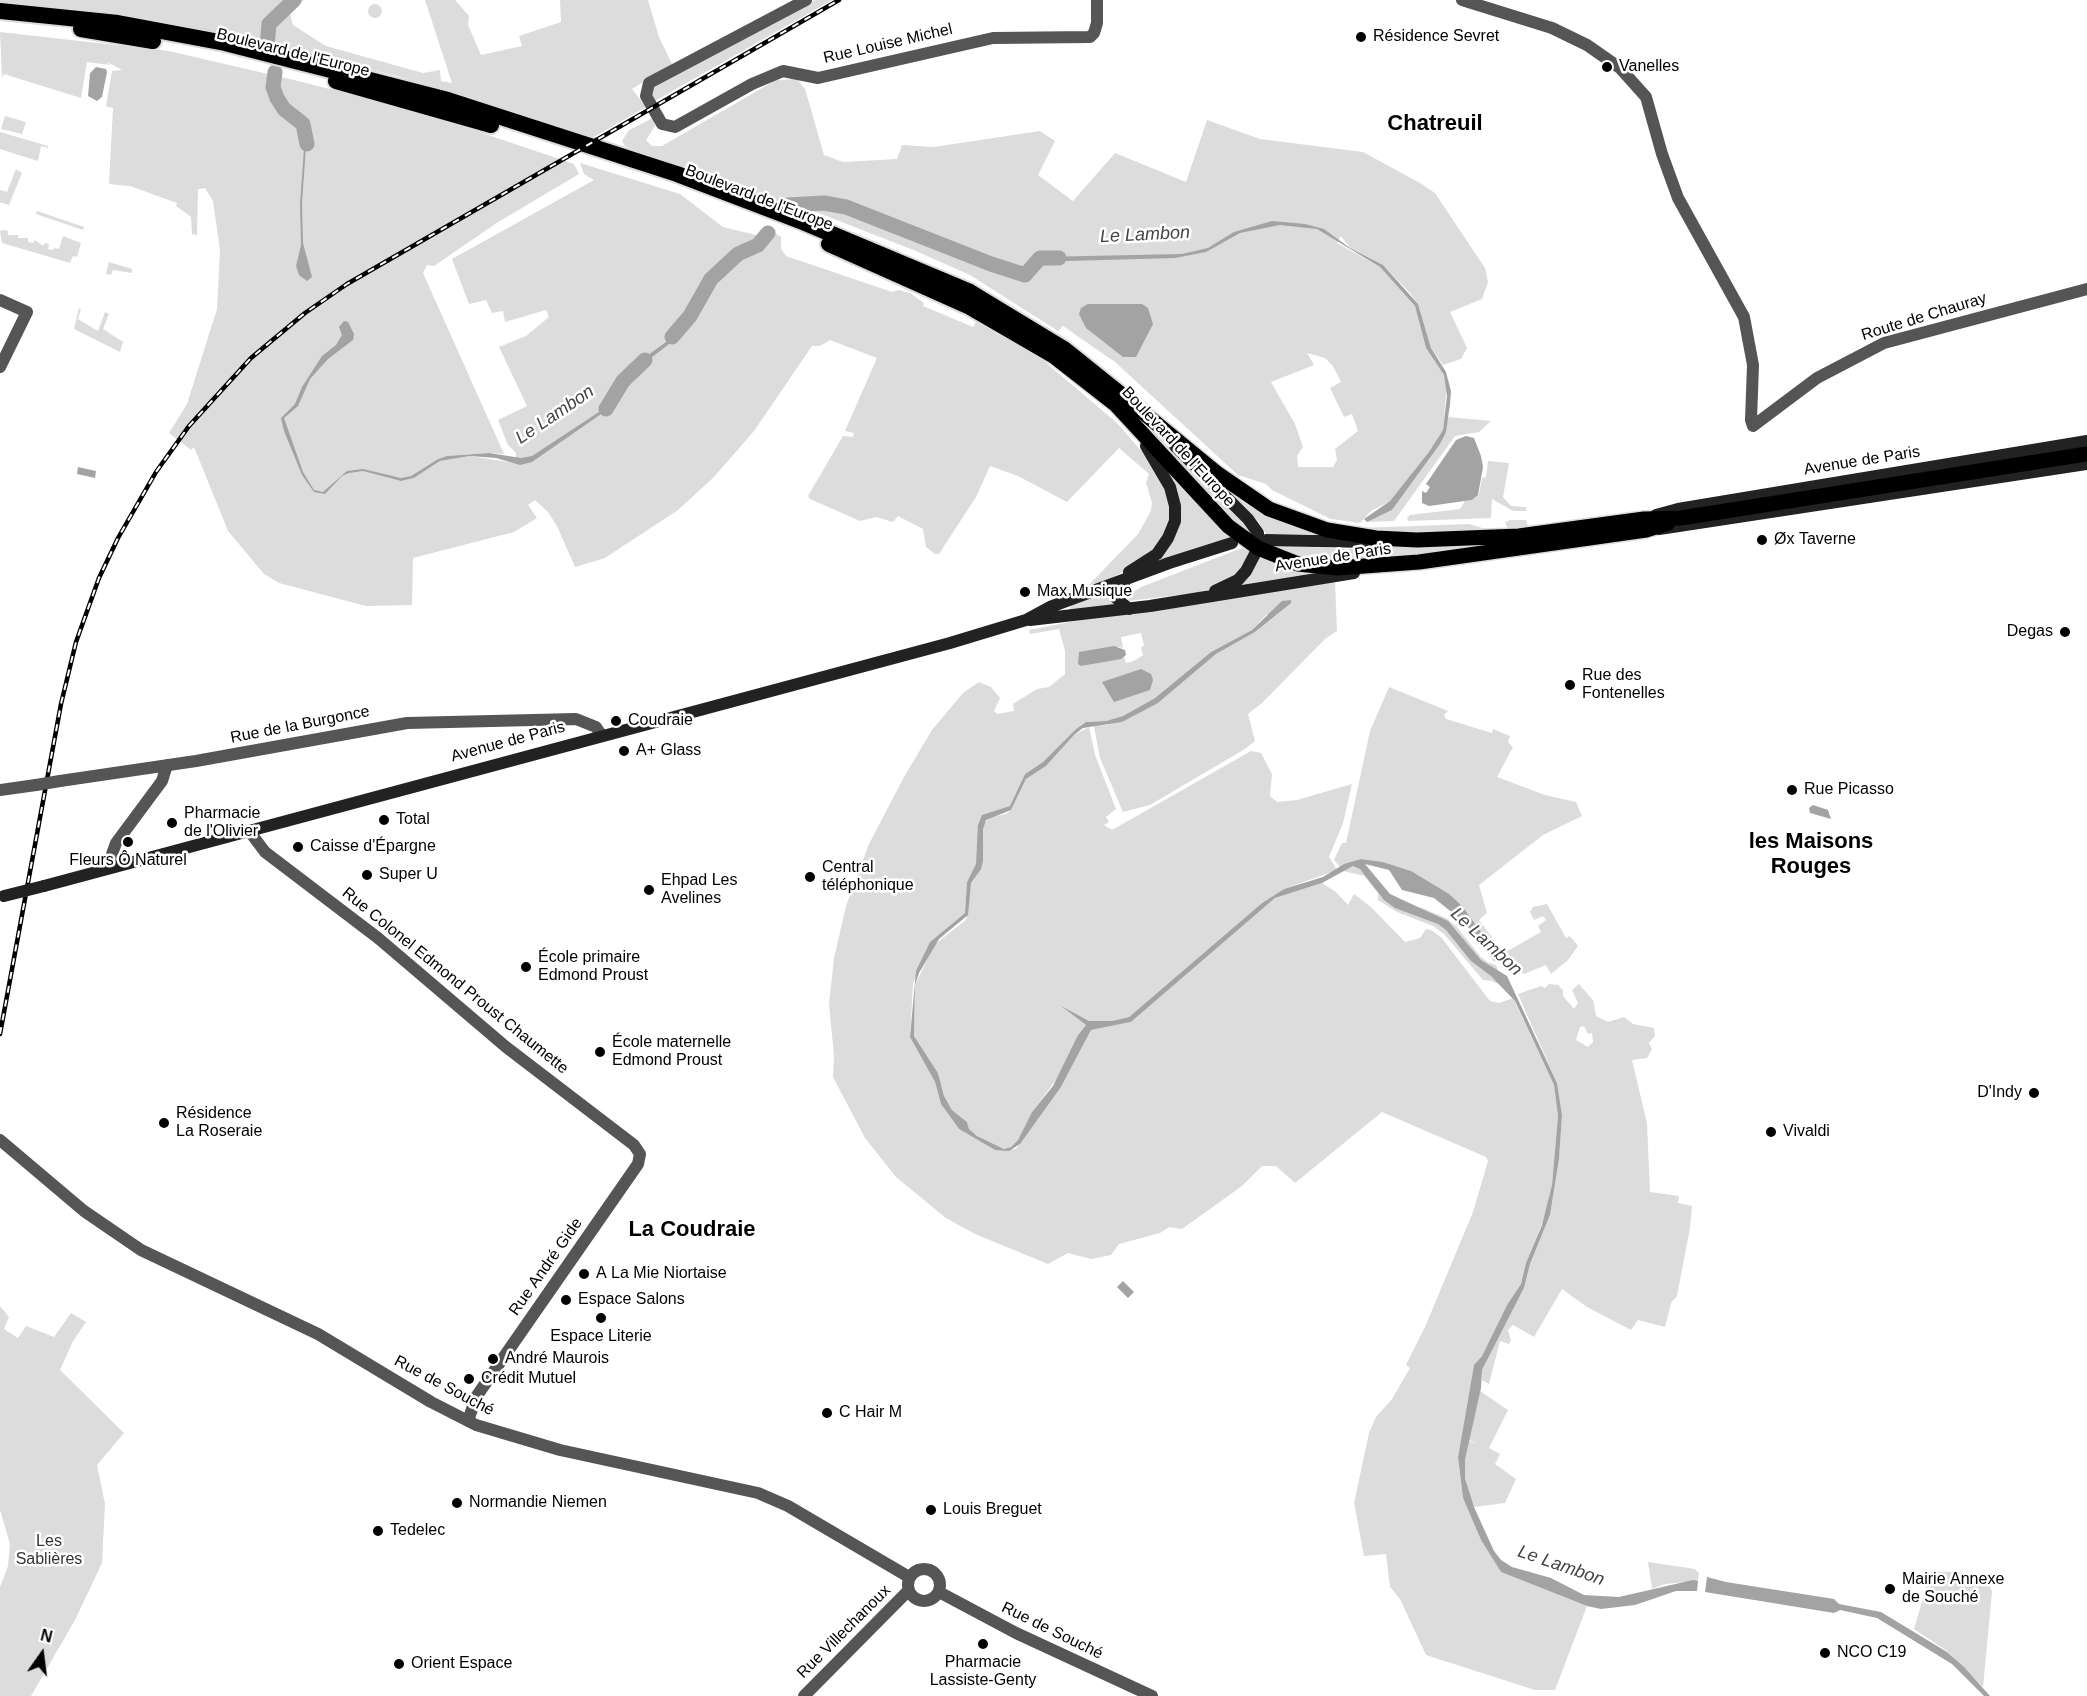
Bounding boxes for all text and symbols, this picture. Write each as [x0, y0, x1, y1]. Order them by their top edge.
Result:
street label: Rue Louise Michel [822, 20, 954, 68]
street label: Boulevard de l'Europe [215, 25, 371, 81]
place label: Résidence Sevret [1373, 27, 1499, 47]
marker: Résidence Sevret [1354, 30, 1368, 44]
place label: Vanelles [1619, 57, 1679, 77]
marker: Vanelles [1600, 60, 1614, 74]
district label: Chatreuil [1387, 111, 1483, 137]
street label: Boulevard de l'Europe [682, 161, 836, 235]
water label: Le Lambon [1099, 222, 1191, 248]
street label: Route de Chauray [1859, 289, 1989, 345]
water label: Le Lambon [512, 381, 598, 449]
street label: Boulevard de l'Europe [1117, 383, 1239, 511]
street label: Avenue de Paris [1803, 442, 1921, 480]
place label: Øx Taverne [1774, 530, 1856, 550]
marker: Øx Taverne [1755, 533, 1769, 547]
street label: Avenue de Paris [1274, 539, 1392, 577]
place label: Max Musique [1037, 582, 1132, 602]
marker: Max Musique [1018, 585, 1032, 599]
place label: Degas [2007, 622, 2053, 642]
marker: Degas [2058, 625, 2072, 639]
place label: Rue des Fontenelles [1582, 666, 1665, 704]
marker: Rue des Fontenelles [1563, 678, 1577, 692]
street label: Rue de la Burgonce [229, 702, 371, 748]
place label: Coudraie [628, 711, 693, 731]
marker: Coudraie [609, 714, 623, 728]
street label: Avenue de Paris [449, 718, 567, 766]
place label: A+ Glass [636, 741, 701, 761]
marker: A+ Glass [617, 744, 631, 758]
place label: Rue Picasso [1804, 780, 1894, 800]
marker: Rue Picasso [1785, 783, 1799, 797]
place label: Pharmacie de l'Olivier [184, 804, 260, 842]
place label: Total [396, 810, 430, 830]
marker: Total [377, 813, 391, 827]
marker: Pharmacie de l'Olivier [165, 816, 179, 830]
district label: les Maisons Rouges [1749, 829, 1873, 880]
marker: Fleurs Ô Naturel [121, 835, 135, 849]
place label: Caisse d'Épargne [310, 837, 436, 857]
marker: Caisse d'Épargne [291, 840, 305, 854]
place label: Fleurs Ô Naturel [69, 851, 187, 871]
place label: Central téléphonique [822, 858, 914, 896]
place label: Super U [379, 865, 438, 885]
marker: Super U [360, 868, 374, 882]
marker: Central téléphonique [803, 870, 817, 884]
place label: Ehpad Les Avelines [661, 871, 738, 909]
marker: Ehpad Les Avelines [642, 883, 656, 897]
street label: Rue Colonel Edmond Proust Chaumette [338, 884, 572, 1078]
water label: Le Lambon [1446, 903, 1526, 981]
place label: École primaire Edmond Proust [538, 948, 648, 986]
marker: École primaire Edmond Proust [519, 960, 533, 974]
place label: École maternelle Edmond Proust [612, 1033, 731, 1071]
marker: École maternelle Edmond Proust [593, 1045, 607, 1059]
place label: D'Indy [1977, 1083, 2022, 1103]
marker: D'Indy [2027, 1086, 2041, 1100]
place label: Résidence La Roseraie [176, 1104, 262, 1142]
marker: Résidence La Roseraie [157, 1116, 171, 1130]
place label: Vivaldi [1783, 1122, 1830, 1142]
marker: Vivaldi [1764, 1125, 1778, 1139]
street label: Rue André Gide [505, 1215, 587, 1319]
district label: La Coudraie [628, 1217, 756, 1243]
place label: A La Mie Niortaise [596, 1264, 727, 1284]
marker: A La Mie Niortaise [577, 1267, 591, 1281]
place label: Espace Salons [578, 1290, 685, 1310]
marker: Espace Salons [559, 1293, 573, 1307]
marker: Espace Literie [594, 1311, 608, 1325]
place label: Espace Literie [550, 1327, 652, 1347]
place label: André Maurois [505, 1349, 609, 1369]
street label: Rue de Souché [391, 1352, 497, 1420]
marker: André Maurois [486, 1352, 500, 1366]
place label: Crédit Mutuel [481, 1369, 576, 1389]
marker: Crédit Mutuel [462, 1372, 476, 1386]
place label: C Hair M [839, 1403, 902, 1423]
marker: C Hair M [820, 1406, 834, 1420]
place label: Normandie Niemen [469, 1493, 607, 1513]
marker: Normandie Niemen [450, 1496, 464, 1510]
place label: Louis Breguet [943, 1500, 1042, 1520]
marker: Louis Breguet [924, 1503, 938, 1517]
place label: Tedelec [390, 1521, 445, 1541]
marker: Tedelec [371, 1524, 385, 1538]
park label: Les Sablières [16, 1532, 82, 1570]
water label: Le Lambon [1515, 1541, 1607, 1591]
place label: Mairie Annexe de Souché [1902, 1570, 2004, 1608]
street label: Rue Villechanoux [793, 1581, 895, 1683]
marker: Mairie Annexe de Souché [1883, 1582, 1897, 1596]
street label: Rue de Souché [998, 1598, 1106, 1664]
north arrow [12, 1624, 72, 1684]
text: N [39, 1626, 54, 1646]
marker: Pharmacie Lassiste-Genty [976, 1637, 990, 1651]
place label: NCO C19 [1837, 1643, 1906, 1663]
marker: NCO C19 [1818, 1646, 1832, 1660]
place label: Pharmacie Lassiste-Genty [930, 1653, 1036, 1691]
place label: Orient Espace [411, 1654, 512, 1674]
marker: Orient Espace [392, 1657, 406, 1671]

